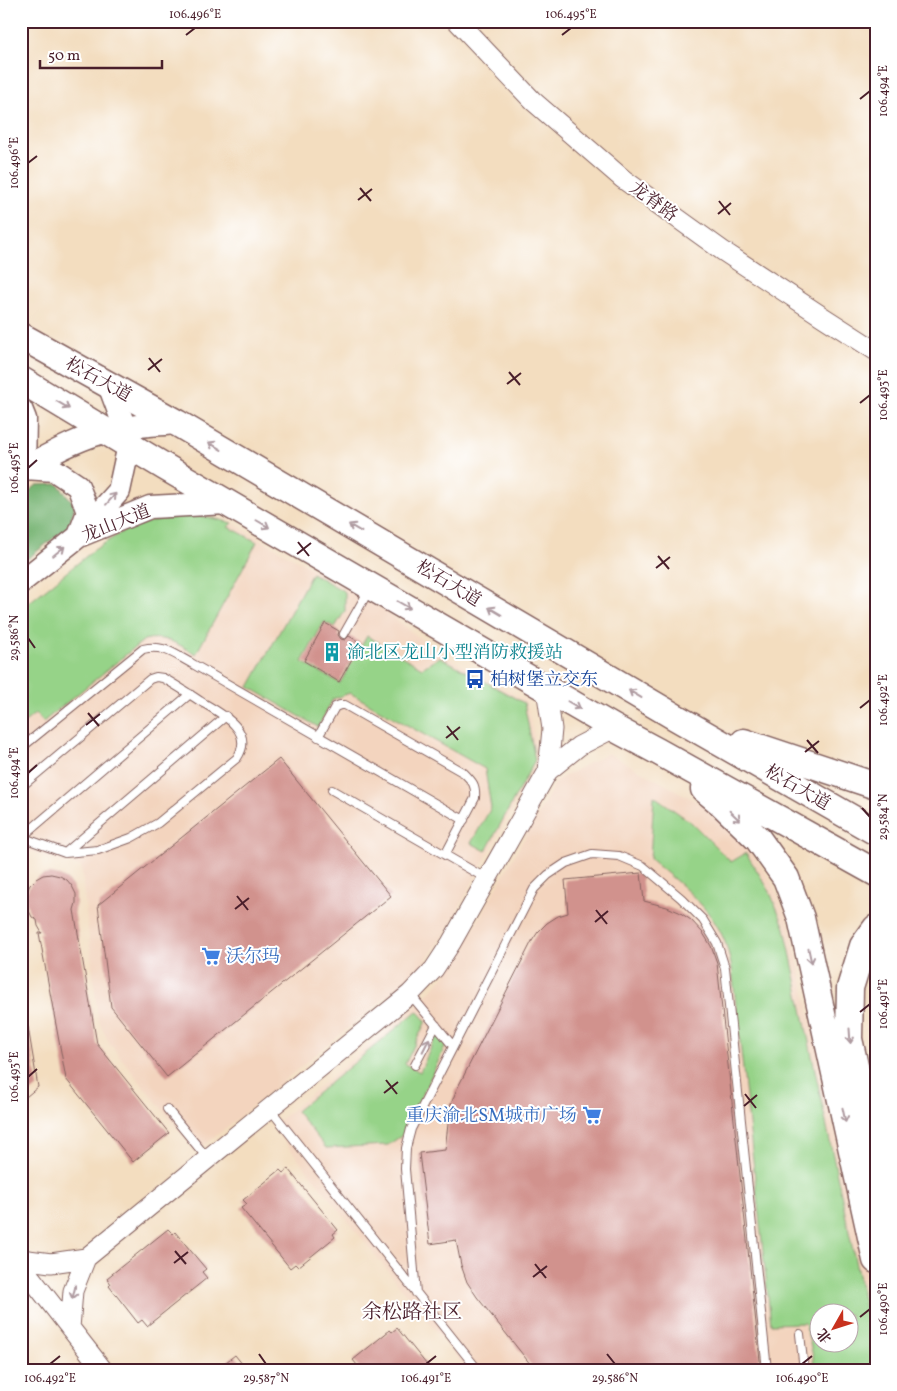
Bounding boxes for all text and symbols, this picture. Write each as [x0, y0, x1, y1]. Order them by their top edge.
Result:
text: 106.496°E [169, 7, 221, 23]
text: 106.495°E [545, 7, 597, 23]
scale bar [40, 38, 162, 70]
text: 50 m [48, 46, 80, 67]
text: 106.494°E [876, 65, 892, 117]
text: 106.496°E [7, 137, 23, 189]
street label: 龙脊路 [624, 176, 682, 228]
street label: 松石大道 [61, 352, 136, 409]
text: 106.493°E [876, 369, 892, 421]
one-way arrow [56, 400, 70, 410]
one-way arrow [209, 440, 223, 450]
text: 106.495°E [7, 442, 23, 494]
one-way arrow [105, 493, 117, 506]
street label: 龙山大道 [79, 499, 155, 549]
one-way arrow [255, 519, 270, 529]
one-way arrow [349, 523, 363, 533]
one-way arrow [52, 546, 65, 557]
street label: 松石大道 [411, 555, 486, 614]
one-way arrow [396, 601, 410, 611]
one-way arrow [488, 606, 503, 616]
text: 29.586°N [7, 615, 23, 661]
building icon: 渝北区龙山小型消防救援站 [321, 641, 343, 663]
place label: 渝北区龙山小型消防救援站 [347, 641, 563, 666]
bus stop icon: 柏树堡立交东 [464, 668, 486, 690]
place label: 柏树堡立交东 [490, 668, 598, 693]
text: 106.492°E [876, 674, 892, 726]
one-way arrow [628, 688, 643, 698]
one-way arrow [567, 700, 581, 710]
text: 106.494°E [7, 747, 23, 799]
street label: 松石大道 [760, 759, 835, 817]
text: 29.584°N [876, 793, 892, 840]
one-way arrow [728, 810, 741, 822]
supermarket icon: 沃尔玛 [200, 945, 222, 967]
place label: 沃尔玛 [226, 945, 280, 970]
one-way arrow [805, 948, 815, 964]
text: 106.491°E [876, 979, 892, 1029]
one-way arrow [845, 1028, 855, 1044]
one-way arrow [422, 1038, 431, 1053]
text: 106.493°E [7, 1051, 23, 1103]
place label: 重庆渝北SM城市广场 [406, 1104, 577, 1129]
supermarket icon: 重庆渝北SM城市广场 [581, 1104, 603, 1126]
one-way arrow [840, 1106, 849, 1122]
text: 106.490°E [876, 1283, 892, 1335]
one-way arrow [69, 1284, 78, 1300]
district label: 余松路社区 [362, 1299, 462, 1327]
north arrow [810, 1304, 860, 1354]
text: 北 [813, 1324, 837, 1347]
text: 106.492°E [24, 1371, 76, 1387]
text: 29.587°N [243, 1371, 289, 1387]
text: 106.491°E [401, 1371, 451, 1387]
text: 29.586°N [592, 1371, 638, 1387]
text: 106.490°E [776, 1371, 828, 1387]

